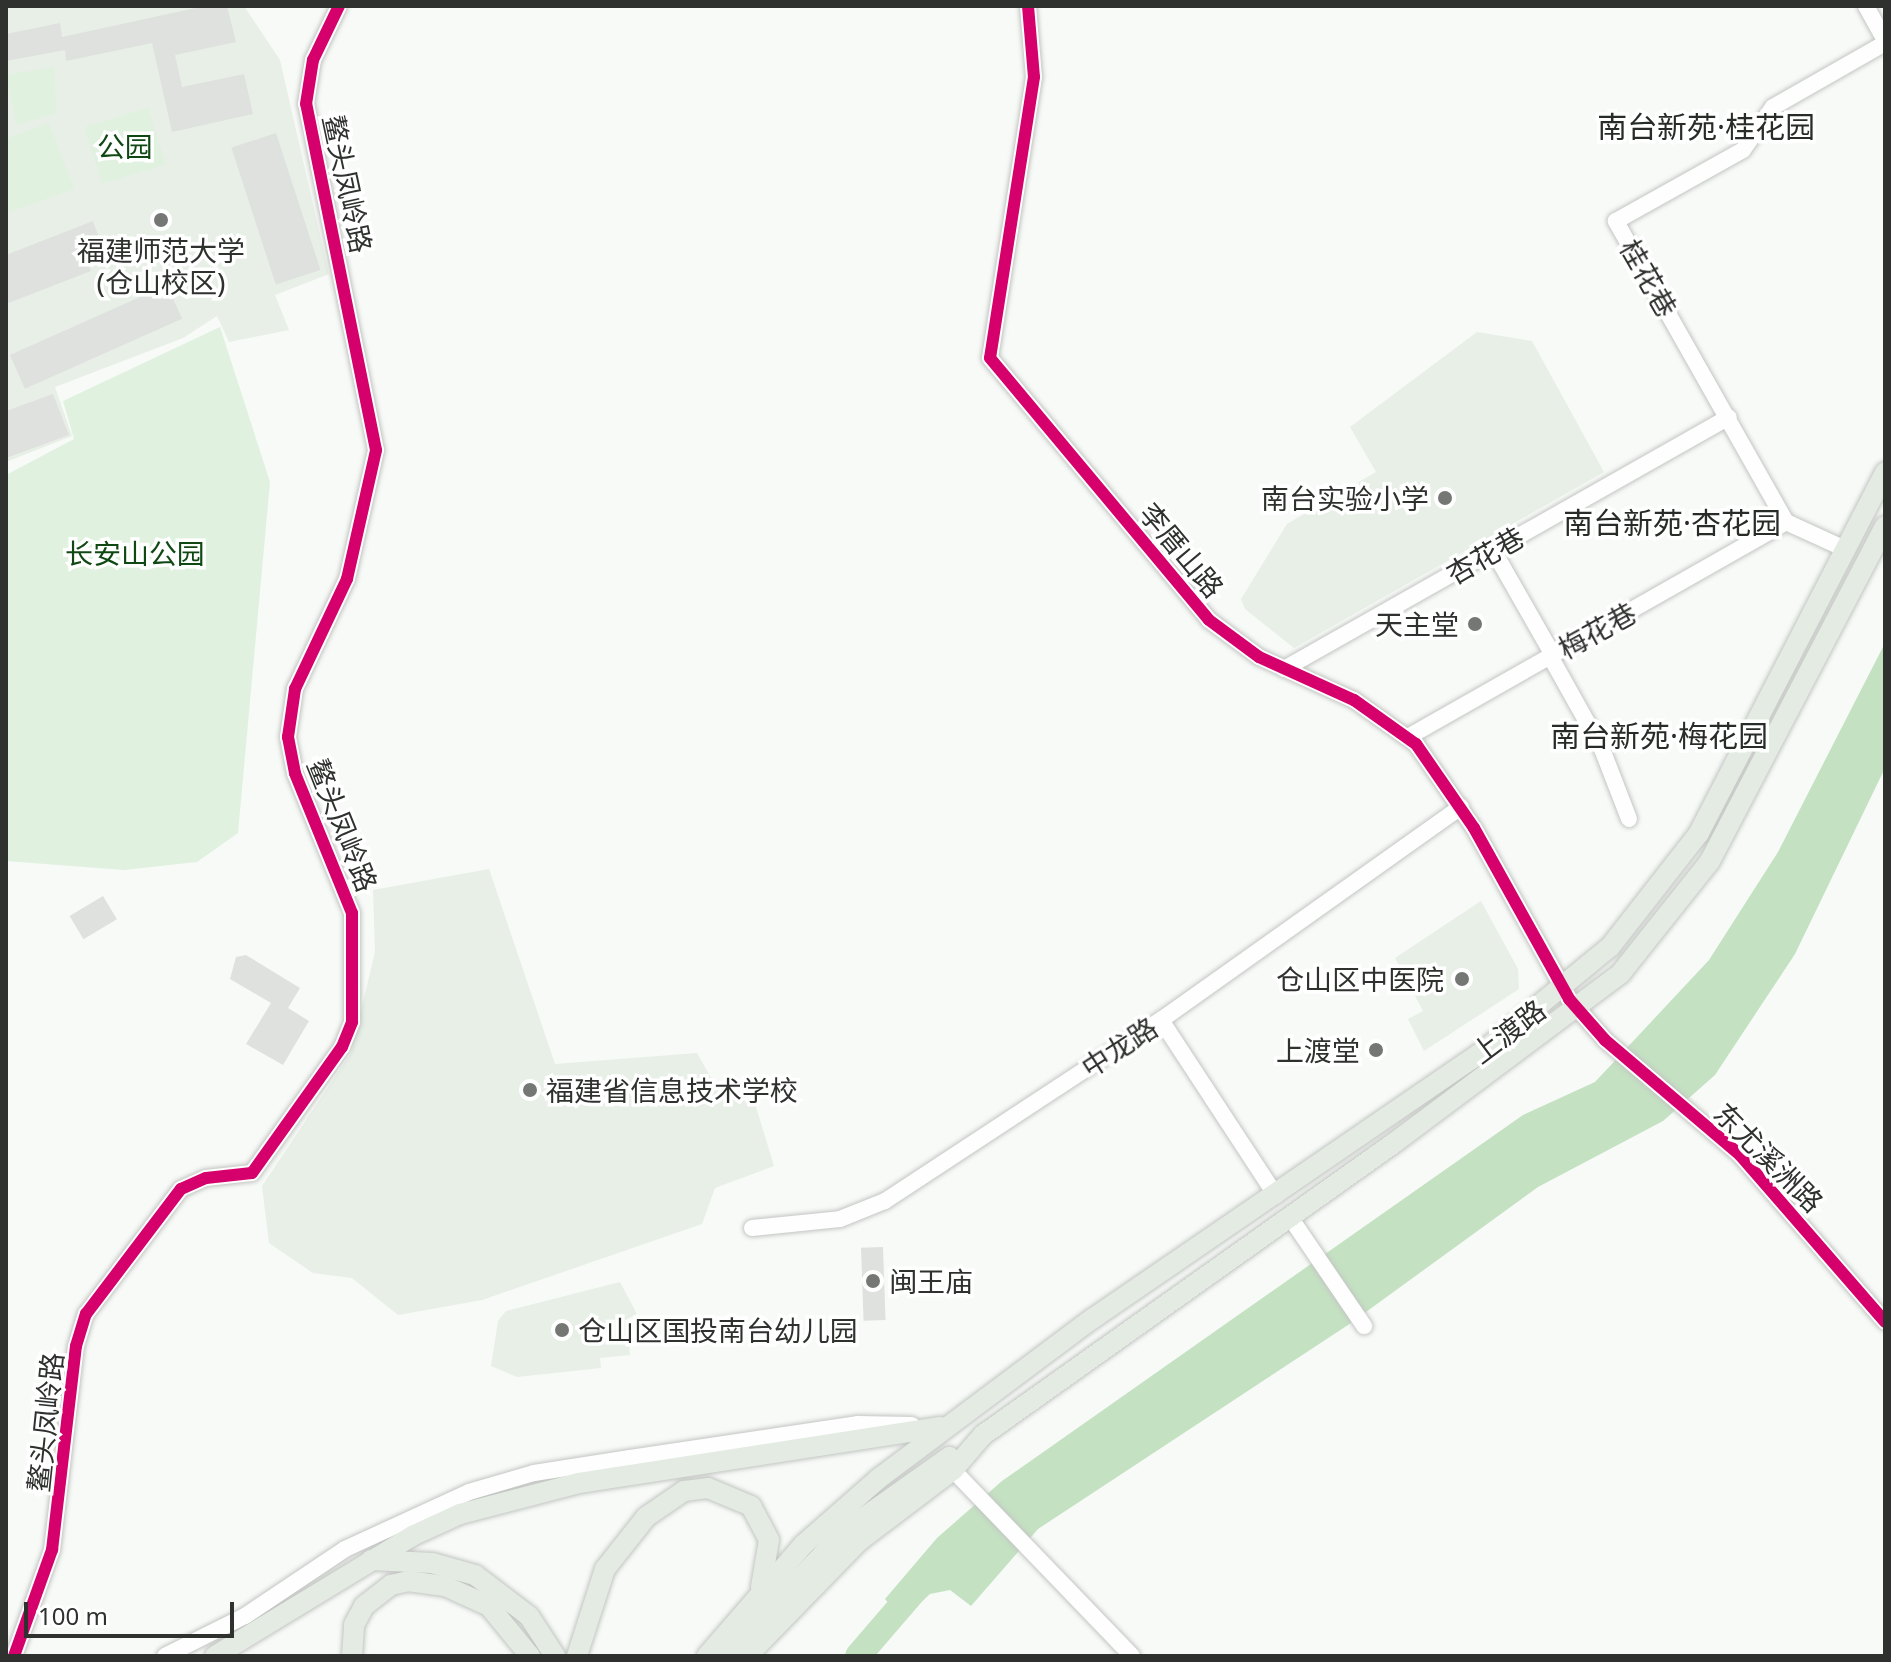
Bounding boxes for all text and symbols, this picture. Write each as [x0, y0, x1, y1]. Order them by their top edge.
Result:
district label: 南台新苑·桂花园 [1597, 109, 1815, 145]
street label: 鳌头凤岭路 [317, 112, 379, 256]
park label: 公园 [97, 129, 153, 163]
marker: 福建师范大学 (仓山校区) [152, 211, 170, 229]
place label: 福建师范大学 (仓山校区) [77, 233, 245, 299]
street label: 桂花巷 [1613, 233, 1685, 323]
place label: 南台实验小学 [1261, 481, 1429, 515]
marker: 南台实验小学 [1436, 489, 1454, 507]
street label: 李厝山路 [1133, 496, 1231, 604]
district label: 南台新苑·杏花园 [1563, 505, 1781, 541]
street label: 杏花巷 [1440, 519, 1530, 591]
park label: 长安山公园 [65, 536, 205, 570]
street label: 梅花巷 [1552, 595, 1642, 665]
place label: 天主堂 [1375, 607, 1459, 641]
marker: 天主堂 [1466, 615, 1484, 633]
district label: 南台新苑·梅花园 [1550, 718, 1768, 754]
street label: 鳌头凤岭路 [301, 754, 385, 896]
place label: 仓山区中医院 [1276, 962, 1444, 996]
marker: 仓山区中医院 [1451, 968, 1473, 990]
street label: 上渡路 [1464, 992, 1552, 1070]
street label: 中龙路 [1075, 1010, 1163, 1084]
place label: 上渡堂 [1276, 1033, 1360, 1067]
marker: 上渡堂 [1367, 1041, 1385, 1059]
place label: 福建省信息技术学校 [546, 1073, 798, 1107]
marker: 福建省信息技术学校 [521, 1081, 539, 1099]
street label: 东尤溪洲路 [1708, 1096, 1830, 1218]
place label: 闽王庙 [889, 1264, 973, 1298]
marker: 闽王庙 [864, 1272, 882, 1290]
place label: 仓山区国投南台幼儿园 [578, 1313, 858, 1347]
marker: 仓山区国投南台幼儿园 [553, 1321, 571, 1339]
street label: 鳌头凤岭路 [21, 1351, 69, 1493]
scale bar [28, 1586, 238, 1636]
text: 100 m [38, 1599, 108, 1632]

